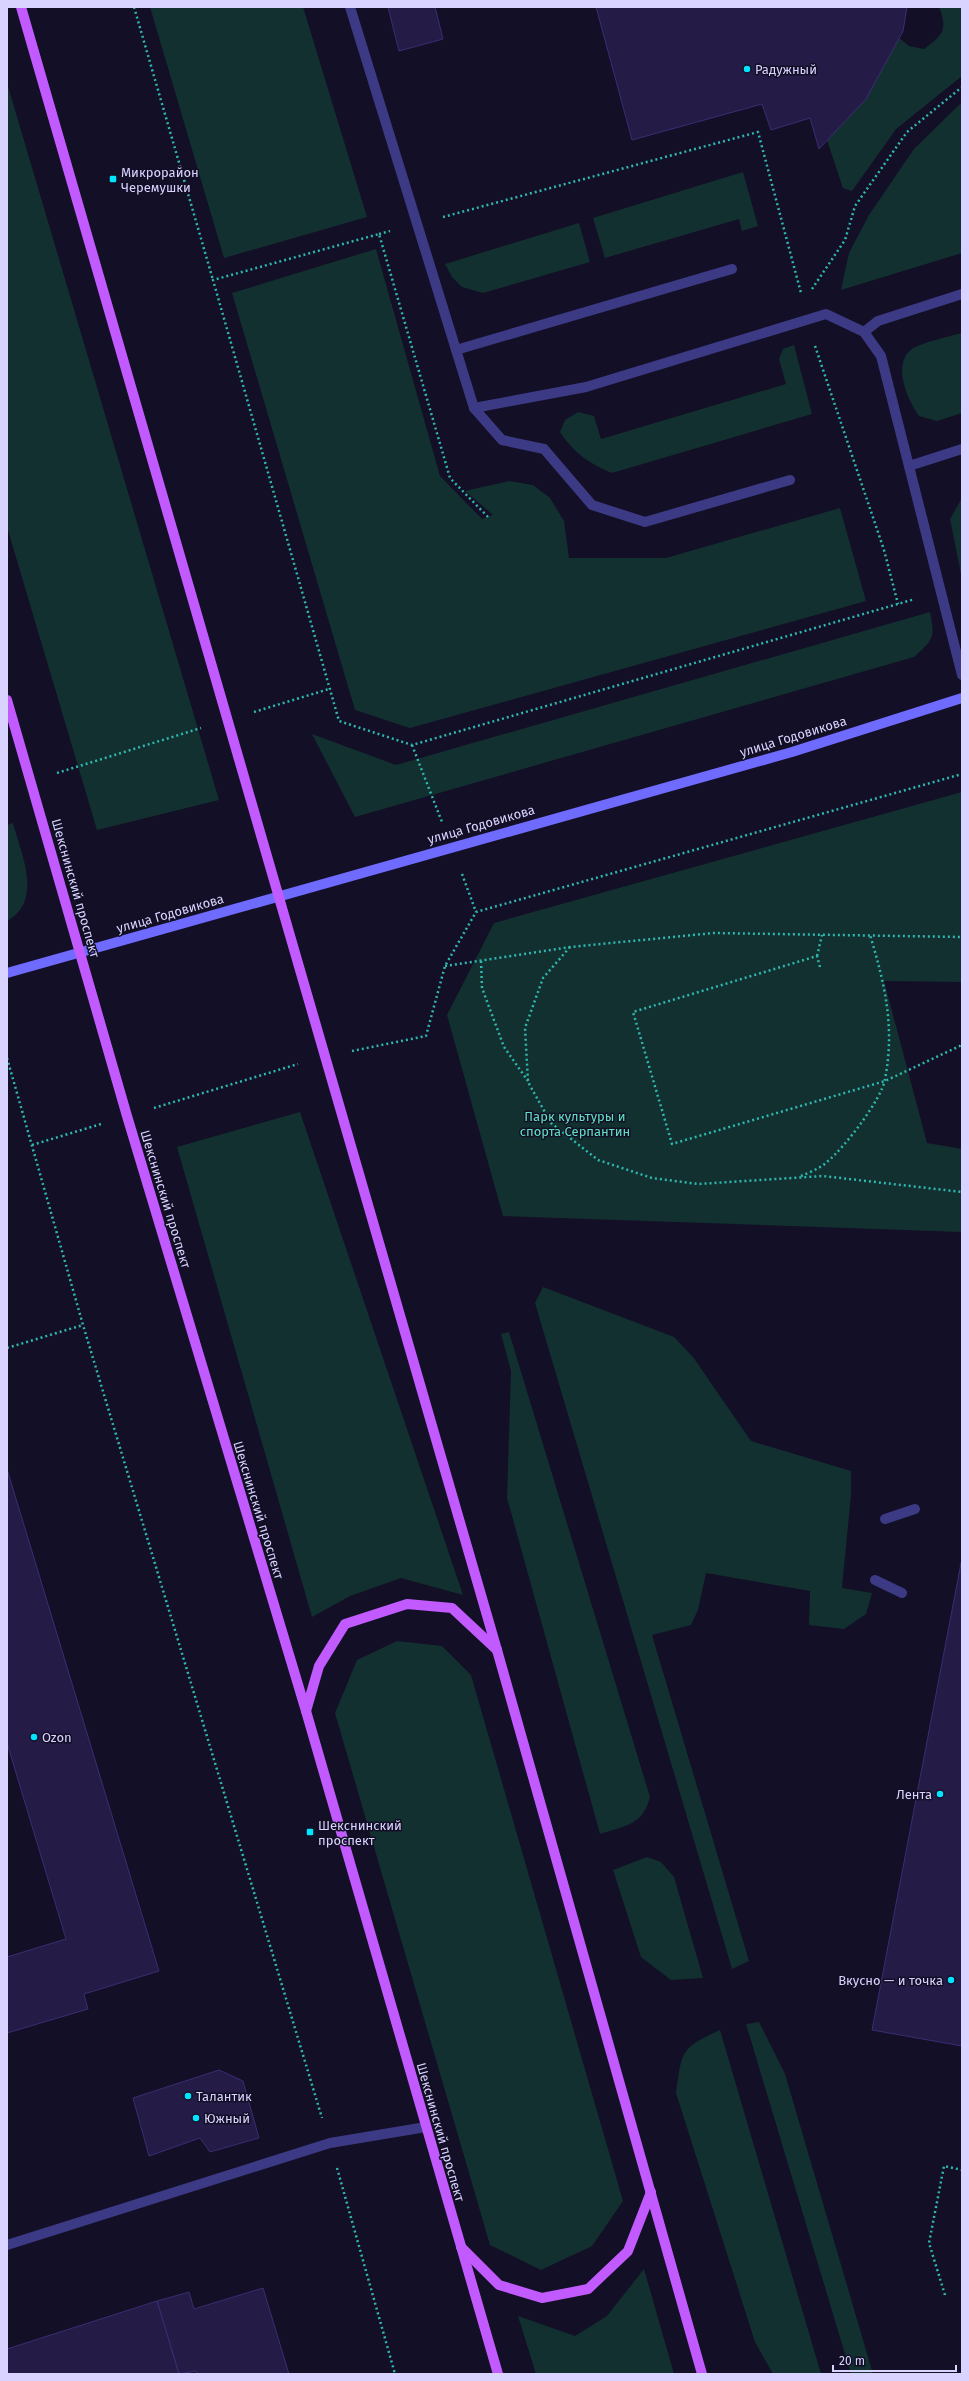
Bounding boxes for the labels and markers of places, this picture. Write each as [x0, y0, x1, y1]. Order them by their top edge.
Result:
place label: Радужный [755, 62, 817, 77]
marker: Радужный [742, 64, 752, 74]
place label: Микрорайон Черемушки [121, 165, 199, 195]
marker: Микрорайон Черемушки [108, 174, 118, 184]
place label: Ozon [42, 1730, 72, 1745]
marker: Ozon [29, 1732, 39, 1742]
place label: Лента [896, 1787, 932, 1802]
marker: Лента [935, 1789, 945, 1799]
place label: Шекснинский проспект [318, 1818, 402, 1848]
marker: Шекснинский проспект [305, 1827, 315, 1837]
place label: Вкусно — и точка [838, 1973, 943, 1988]
marker: Вкусно — и точка [946, 1975, 956, 1985]
place label: Талантик [196, 2089, 252, 2104]
marker: Талантик [183, 2091, 193, 2101]
place label: Южный [204, 2111, 250, 2126]
marker: Южный [191, 2113, 201, 2123]

